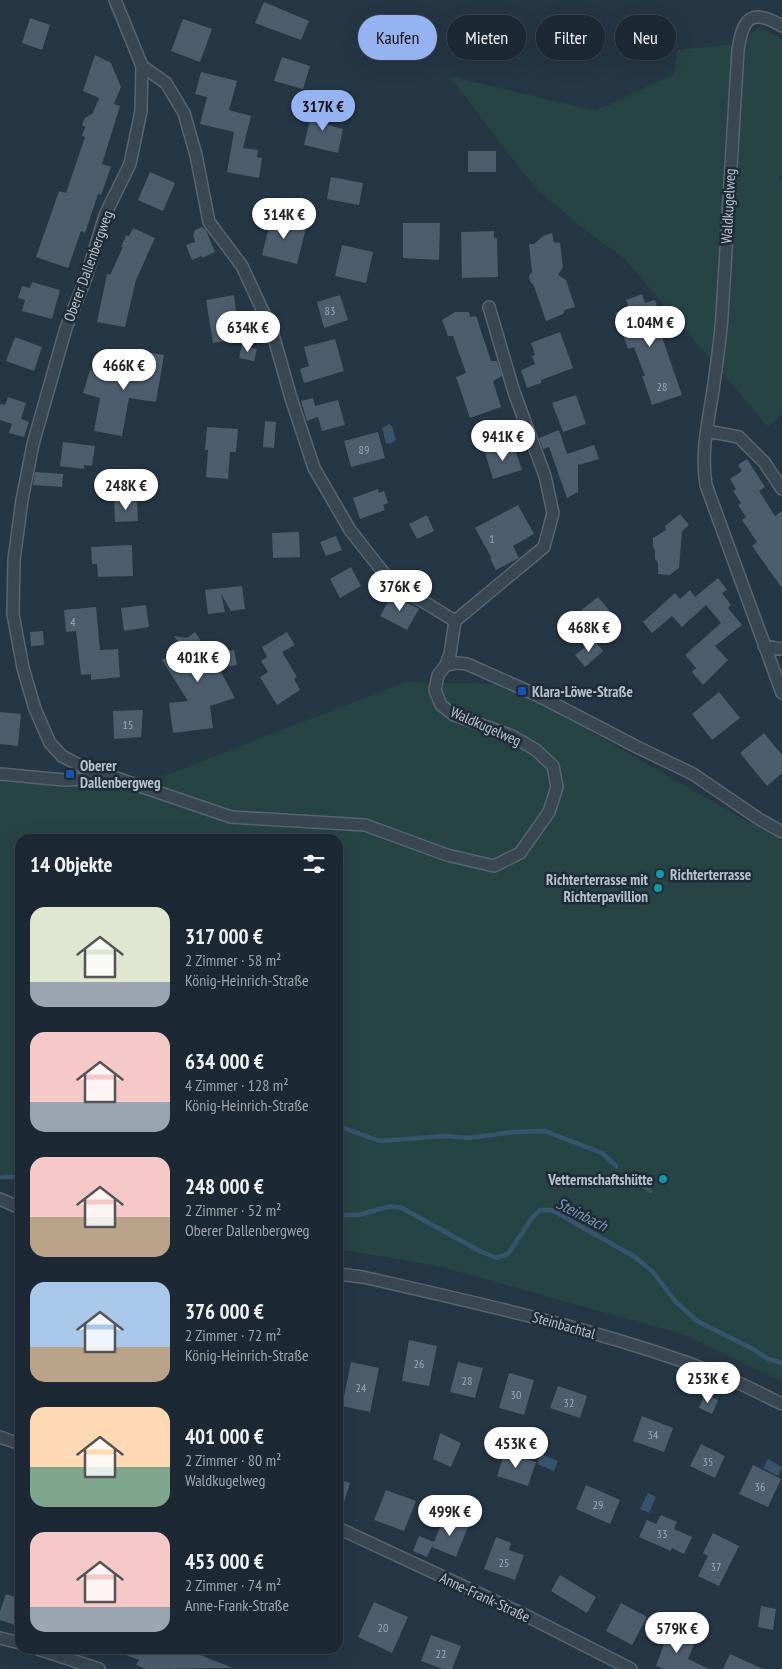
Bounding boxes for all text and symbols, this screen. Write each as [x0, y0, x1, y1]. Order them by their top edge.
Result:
chip: Kaufen [358, 15, 437, 60]
chip: Mieten [447, 15, 526, 60]
chip: Filter [536, 15, 605, 60]
chip: Neu [615, 15, 676, 60]
pin: 317K € [282, 90, 364, 132]
text: 317K € [302, 96, 344, 116]
street label: Waldkugelweg [717, 168, 739, 244]
pin: 314K € [243, 198, 325, 240]
text: 314K € [263, 204, 305, 224]
street label: Oberer Dallenbergweg [59, 208, 117, 324]
house number: 83 [325, 303, 335, 318]
pin: 1.04M € [604, 306, 696, 348]
pin: 634K € [207, 310, 289, 353]
text: 1.04M € [626, 312, 674, 332]
text: 634K € [227, 317, 269, 337]
pin: 466K € [83, 348, 165, 391]
text: 466K € [103, 355, 145, 375]
house number: 28 [657, 379, 667, 394]
pin: 941K € [462, 420, 544, 462]
text: 941K € [482, 426, 524, 446]
house number: 89 [359, 442, 369, 457]
pin: 248K € [85, 468, 167, 511]
text: 248K € [105, 475, 147, 495]
house number: 1 [489, 531, 495, 546]
pin: 376K € [359, 570, 441, 612]
text: 376K € [379, 576, 421, 596]
pin: 468K € [548, 610, 630, 653]
house number: 4 [70, 614, 76, 629]
text: 468K € [568, 617, 610, 637]
pin: 401K € [157, 640, 239, 683]
text: 401K € [177, 647, 219, 667]
place label: Klara-Löwe-Straße [532, 682, 633, 701]
marker: Klara-Löwe-Straße [516, 685, 528, 697]
street label: Waldkugelweg [448, 702, 524, 750]
house number: 15 [123, 717, 133, 732]
place label: Oberer Dallenbergweg [80, 756, 161, 792]
marker: Oberer Dallenbergweg [64, 768, 76, 780]
icon: filters [300, 850, 328, 878]
text: 14 Objekte [30, 851, 113, 878]
place label: Richterterrasse [670, 865, 751, 884]
marker: Richterterrasse [654, 868, 666, 880]
place label: Richterterrasse mit Richterpavillion [546, 870, 649, 906]
marker: Richterterrasse mit Richterpavillion [652, 882, 664, 894]
text: 317 000 € [185, 923, 263, 950]
icon: home [70, 927, 130, 987]
text: 2 Zimmer · 58 m² [185, 950, 281, 970]
text: König-Heinrich-Straße [185, 970, 309, 990]
text: 634 000 € [185, 1048, 264, 1075]
icon: home [70, 1052, 130, 1112]
text: 4 Zimmer · 128 m² [185, 1075, 289, 1095]
text: König-Heinrich-Straße [185, 1095, 309, 1115]
place label: Vetternschaftshütte [547, 1170, 653, 1189]
text: 248 000 € [185, 1173, 264, 1200]
marker: Vetternschaftshütte [657, 1173, 669, 1185]
icon: home [70, 1177, 130, 1237]
water label: Steinbach [553, 1193, 612, 1236]
text: 2 Zimmer · 52 m² [185, 1200, 281, 1220]
text: Oberer Dallenbergweg [185, 1220, 310, 1240]
text: 376 000 € [185, 1298, 264, 1325]
icon: home [70, 1302, 130, 1362]
street label: Steinbachtal [530, 1307, 598, 1343]
text: 2 Zimmer · 72 m² [185, 1325, 281, 1345]
text: König-Heinrich-Straße [185, 1345, 309, 1365]
house number: 26 [414, 1356, 424, 1371]
pin: 253K € [667, 1362, 749, 1404]
text: 253K € [687, 1368, 729, 1388]
house number: 28 [462, 1373, 472, 1388]
house number: 24 [356, 1380, 367, 1395]
house number: 30 [511, 1387, 521, 1402]
house number: 32 [564, 1395, 574, 1410]
text: 401 000 € [185, 1423, 264, 1450]
pin: 453K € [475, 1426, 557, 1469]
icon: home [70, 1427, 130, 1487]
house number: 34 [648, 1427, 659, 1442]
text: 453K € [495, 1433, 537, 1453]
text: 2 Zimmer · 80 m² [185, 1450, 281, 1470]
house number: 35 [703, 1454, 713, 1469]
text: Waldkugelweg [185, 1470, 265, 1490]
house number: 36 [755, 1479, 765, 1494]
pin: 499K € [409, 1494, 491, 1537]
house number: 29 [593, 1497, 603, 1512]
text: 499K € [429, 1501, 471, 1521]
house number: 33 [657, 1526, 667, 1541]
text: 453 000 € [185, 1548, 264, 1575]
icon: home [70, 1552, 130, 1612]
house number: 25 [499, 1555, 509, 1570]
house number: 37 [711, 1559, 721, 1574]
street label: Anne-Frank-Straße [437, 1568, 533, 1626]
text: 2 Zimmer · 74 m² [185, 1575, 281, 1595]
text: Anne-Frank-Straße [185, 1595, 289, 1615]
pin: 579K € [636, 1612, 718, 1654]
text: 579K € [656, 1618, 698, 1638]
house number: 20 [378, 1620, 388, 1635]
house number: 22 [436, 1646, 446, 1661]

